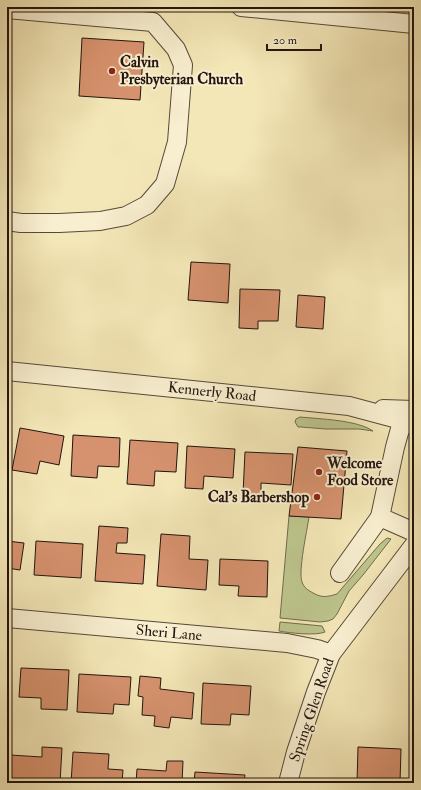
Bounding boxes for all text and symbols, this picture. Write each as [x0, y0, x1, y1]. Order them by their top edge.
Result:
scale bar [267, 26, 321, 52]
text: 20 m [273, 33, 298, 48]
place label: Calvin Presbyterian Church [120, 53, 243, 90]
marker: Calvin Presbyterian Church [107, 66, 117, 76]
street label: Kennerly Road [167, 378, 258, 406]
place label: Welcome Food Store [326, 454, 394, 490]
marker: Welcome Food Store [314, 467, 324, 477]
place label: Cal's Barbershop [208, 488, 309, 508]
marker: Cal's Barbershop [312, 492, 322, 502]
street label: Sheri Lane [135, 621, 203, 645]
street label: Spring Glen Road [285, 655, 340, 765]

